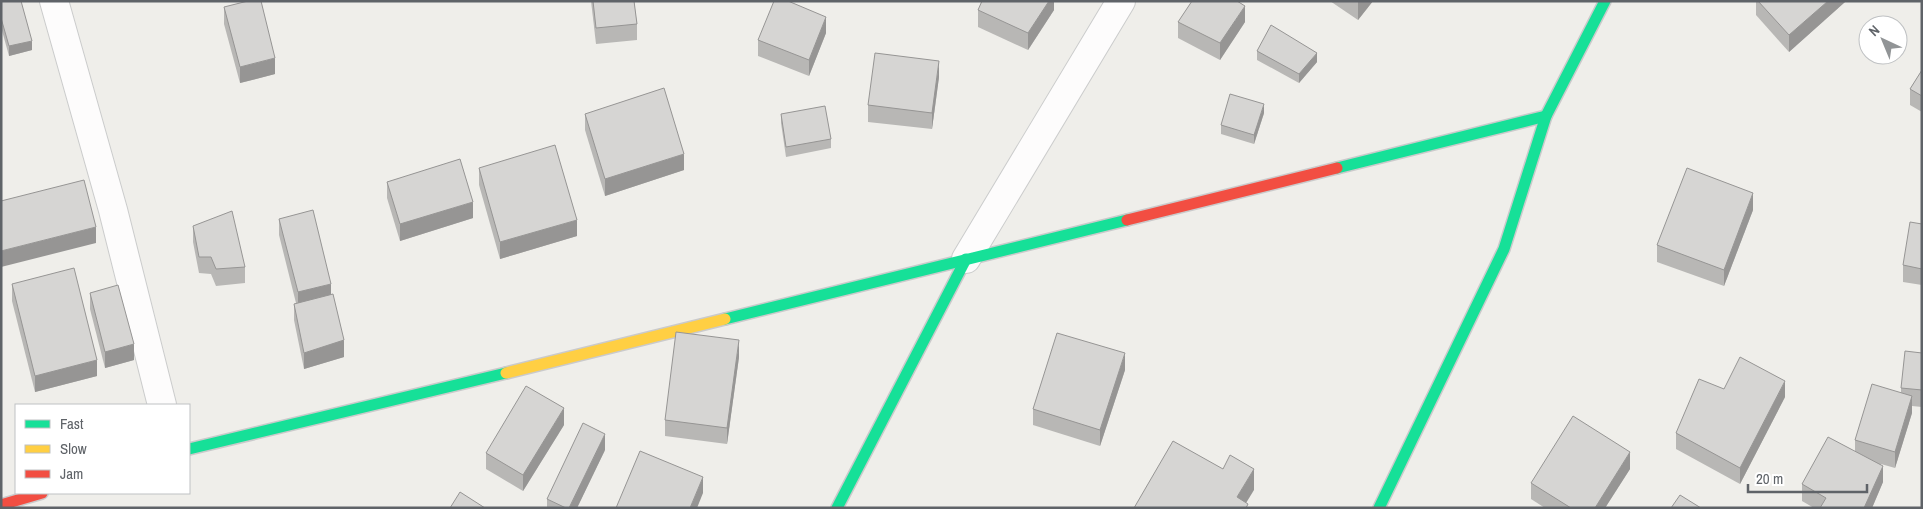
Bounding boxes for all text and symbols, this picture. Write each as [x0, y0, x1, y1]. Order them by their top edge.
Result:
north arrow [1858, 15, 1908, 65]
text: N [1865, 21, 1883, 40]
legend [15, 404, 190, 494]
text: Fast [60, 413, 84, 434]
text: Slow [60, 438, 87, 459]
scale bar [1748, 462, 1867, 494]
text: Jam [60, 463, 83, 484]
text: 20 m [1756, 468, 1783, 489]

